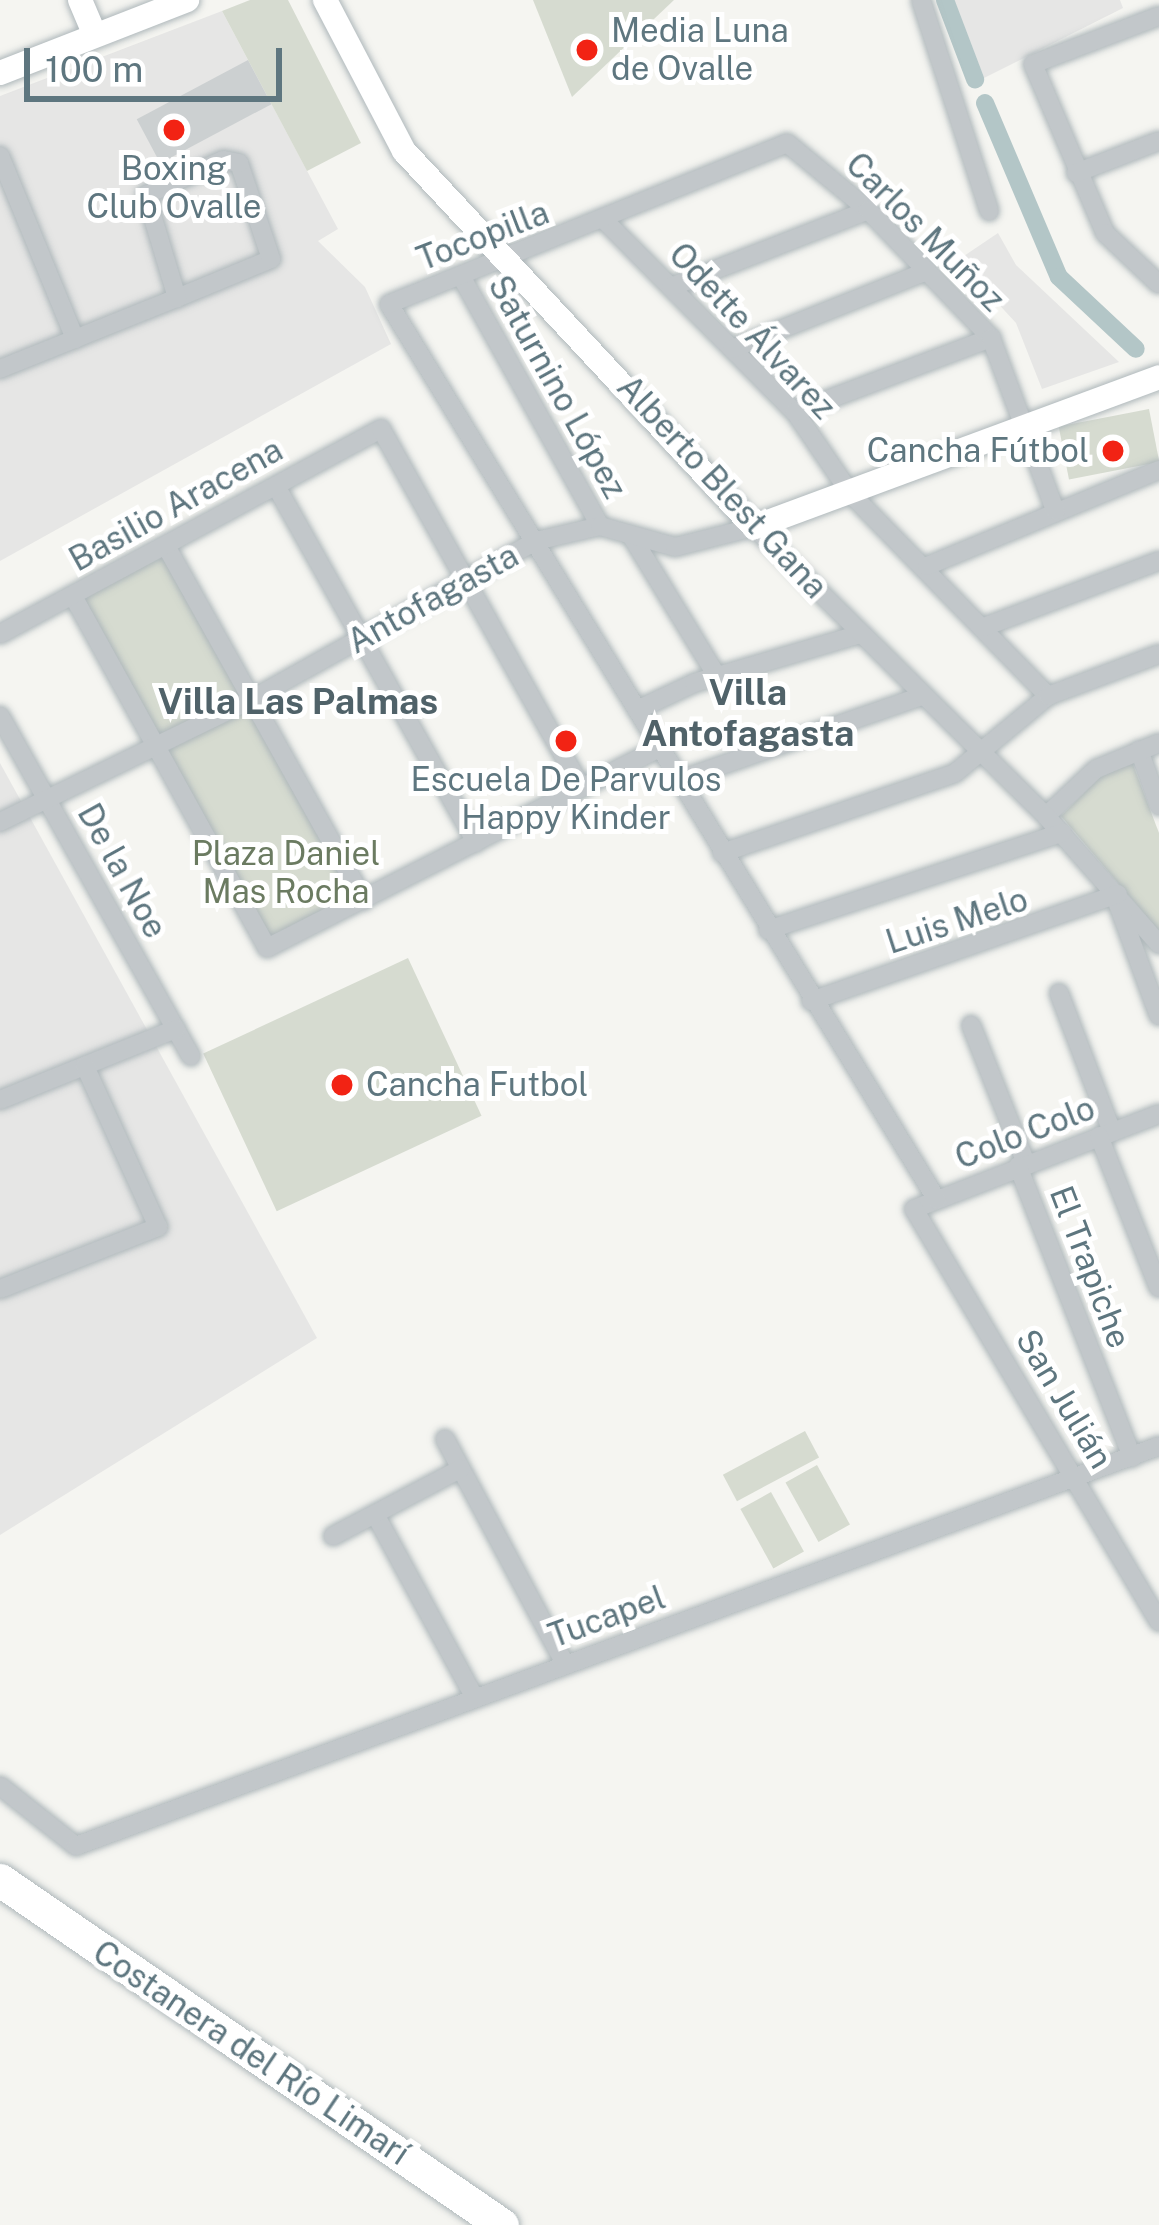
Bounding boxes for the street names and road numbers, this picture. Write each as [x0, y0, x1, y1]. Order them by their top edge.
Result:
street label: Carlos Muñoz [838, 145, 1012, 319]
street label: Tocopilla [411, 193, 555, 279]
street label: Odette Álvarez [660, 235, 844, 427]
street label: Saturnino López [479, 269, 635, 505]
street label: Alberto Blest Gana [609, 367, 835, 607]
street label: Basilio Aracena [62, 430, 290, 580]
street label: Antofagasta [341, 536, 525, 662]
street label: De la Noe [69, 797, 175, 945]
street label: Luis Melo [881, 879, 1033, 963]
street label: Colo Colo [950, 1088, 1100, 1178]
street label: El Trapiche [1041, 1180, 1139, 1354]
street label: San Julián [1007, 1322, 1121, 1476]
street label: Tucapel [543, 1578, 671, 1656]
street label: Costanera del Río Limarí [85, 1932, 417, 2174]

